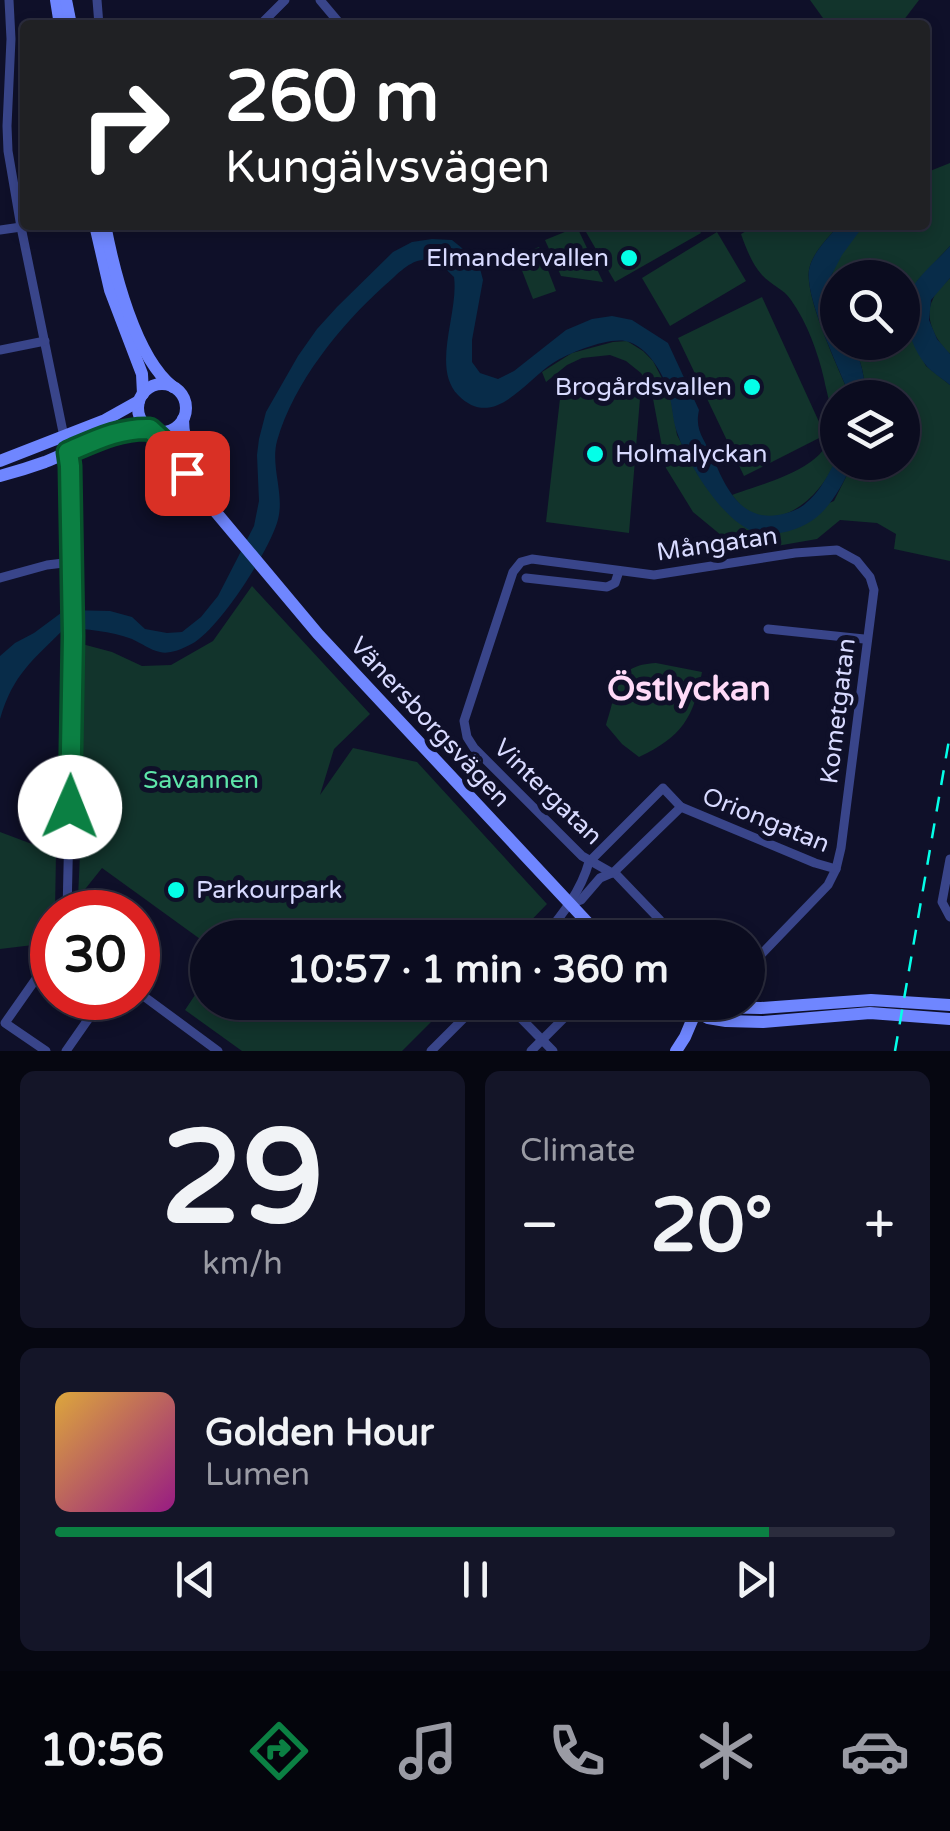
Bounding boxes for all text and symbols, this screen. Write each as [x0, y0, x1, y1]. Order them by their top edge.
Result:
text: 260 m [225, 56, 439, 140]
icon: right [60, 60, 190, 190]
text: Kungälvsvägen [225, 141, 550, 195]
place label: Elmandervallen [426, 243, 609, 273]
marker: Elmandervallen [618, 247, 640, 269]
map controls [820, 260, 920, 480]
button: search [820, 260, 920, 360]
place label: Brogårdsvallen [555, 372, 732, 402]
marker: Brogårdsvallen [741, 376, 763, 398]
button: layers [820, 380, 920, 480]
pin [145, 431, 230, 516]
place label: Holmalyckan [615, 439, 767, 469]
marker: Holmalyckan [584, 443, 606, 465]
icon: arrive [160, 446, 215, 501]
street label: Mångatan [655, 521, 779, 567]
street label: Vänersborgsvägen [344, 631, 516, 813]
street label: Kometgatan [814, 636, 862, 786]
district label: Östlyckan [607, 668, 771, 710]
street label: Vintergatan [487, 733, 609, 851]
position arrow [18, 755, 122, 859]
park label: Savannen [143, 765, 259, 795]
street label: Oriongatan [698, 781, 834, 859]
place label: Parkourpark [196, 875, 342, 905]
marker: Parkourpark [165, 879, 187, 901]
speed limit sign: 30 [30, 890, 160, 1020]
text: 10:57 · 1 min · 360 m [286, 947, 669, 993]
text: 29 [161, 1102, 324, 1258]
text: Climate [520, 1132, 635, 1170]
text: 20° [650, 1181, 773, 1271]
text: − [520, 1193, 559, 1259]
text: + [864, 1193, 895, 1259]
text: km/h [202, 1245, 283, 1283]
text: Golden Hour [205, 1410, 434, 1456]
text: Lumen [205, 1456, 310, 1494]
icon: previous [168, 1552, 223, 1607]
icon: pause [448, 1552, 503, 1607]
icon: next [728, 1552, 783, 1607]
icon: directions [244, 1716, 314, 1786]
icon: music [393, 1716, 463, 1786]
icon: phone [542, 1716, 612, 1786]
icon: climate [691, 1716, 761, 1786]
icon: car [840, 1716, 910, 1786]
text: 10:56 [40, 1724, 164, 1778]

